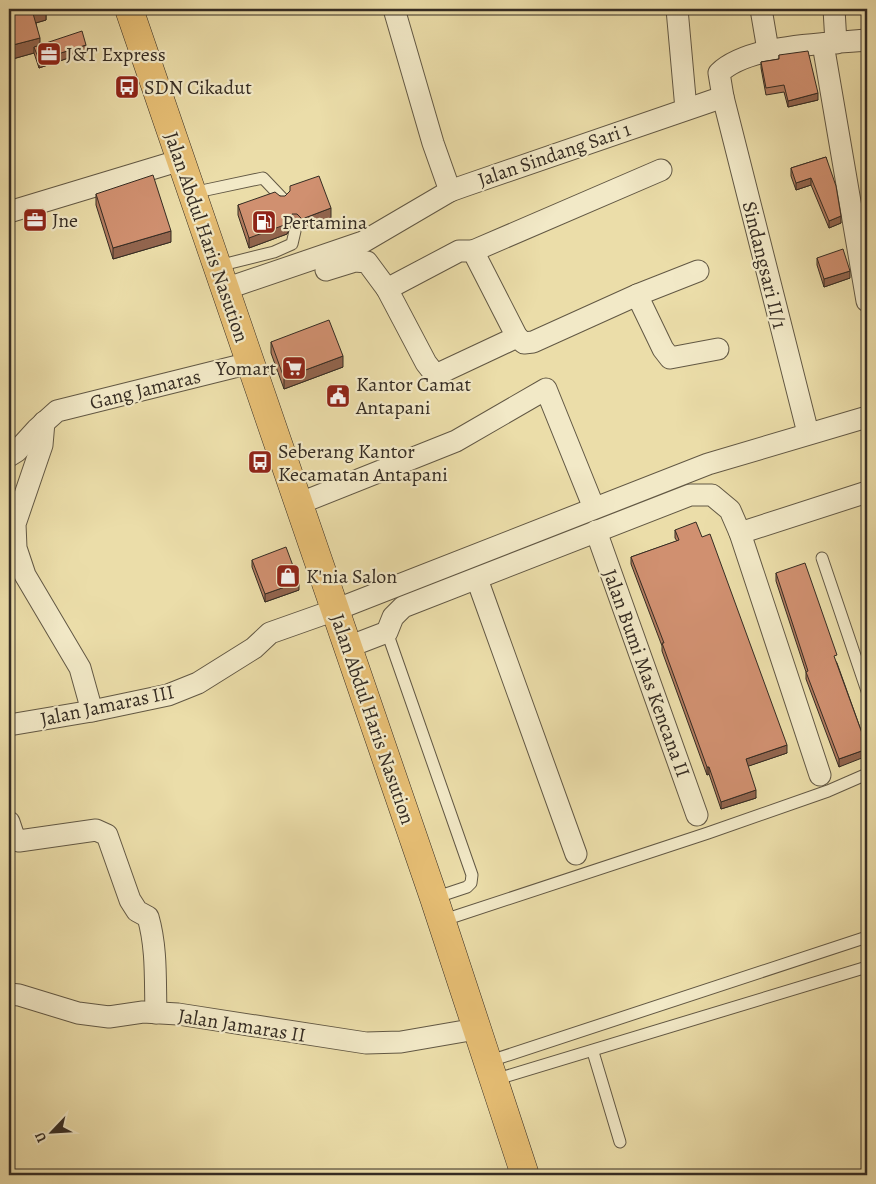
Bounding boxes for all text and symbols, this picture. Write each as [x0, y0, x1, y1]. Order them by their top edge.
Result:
office icon: J&T Express [36, 41, 62, 67]
place label: J&T Express [66, 41, 166, 68]
bus stop icon: SDN Cikadut [114, 74, 140, 100]
place label: SDN Cikadut [144, 74, 252, 101]
street label: Jalan Sindang Sari 1 [474, 116, 634, 193]
street label: Jalan Abdul Haris Nasution [158, 128, 255, 346]
street label: Sindangsari II/1 [736, 199, 793, 332]
office icon: Jne [22, 207, 48, 233]
place label: Jne [52, 207, 78, 234]
fuel station icon: Pertamina [251, 209, 277, 235]
place label: Pertamina [282, 209, 368, 236]
place label: Yomart [215, 355, 276, 382]
supermarket icon: Yomart [281, 355, 307, 381]
street label: Gang Jamaras [87, 363, 203, 416]
place label: Kantor Camat Antapani [355, 371, 472, 421]
public building icon: Kantor Camat Antapani [325, 383, 351, 409]
place label: Seberang Kantor Kecamatan Antapani [278, 438, 448, 488]
bus stop icon: Seberang Kantor Kecamatan Antapani [247, 449, 273, 475]
shop icon: K'nia Salon [275, 563, 301, 589]
place label: K'nia Salon [306, 563, 397, 590]
street label: Jalan Bumi Mas Kencana II [596, 565, 697, 781]
street label: Jalan Abdul Haris Nasution [324, 610, 421, 828]
street label: Jalan Jamaras III [38, 678, 176, 733]
street label: Jalan Jamaras II [176, 1002, 308, 1049]
north arrow [28, 1106, 78, 1156]
text: U [30, 1129, 51, 1145]

